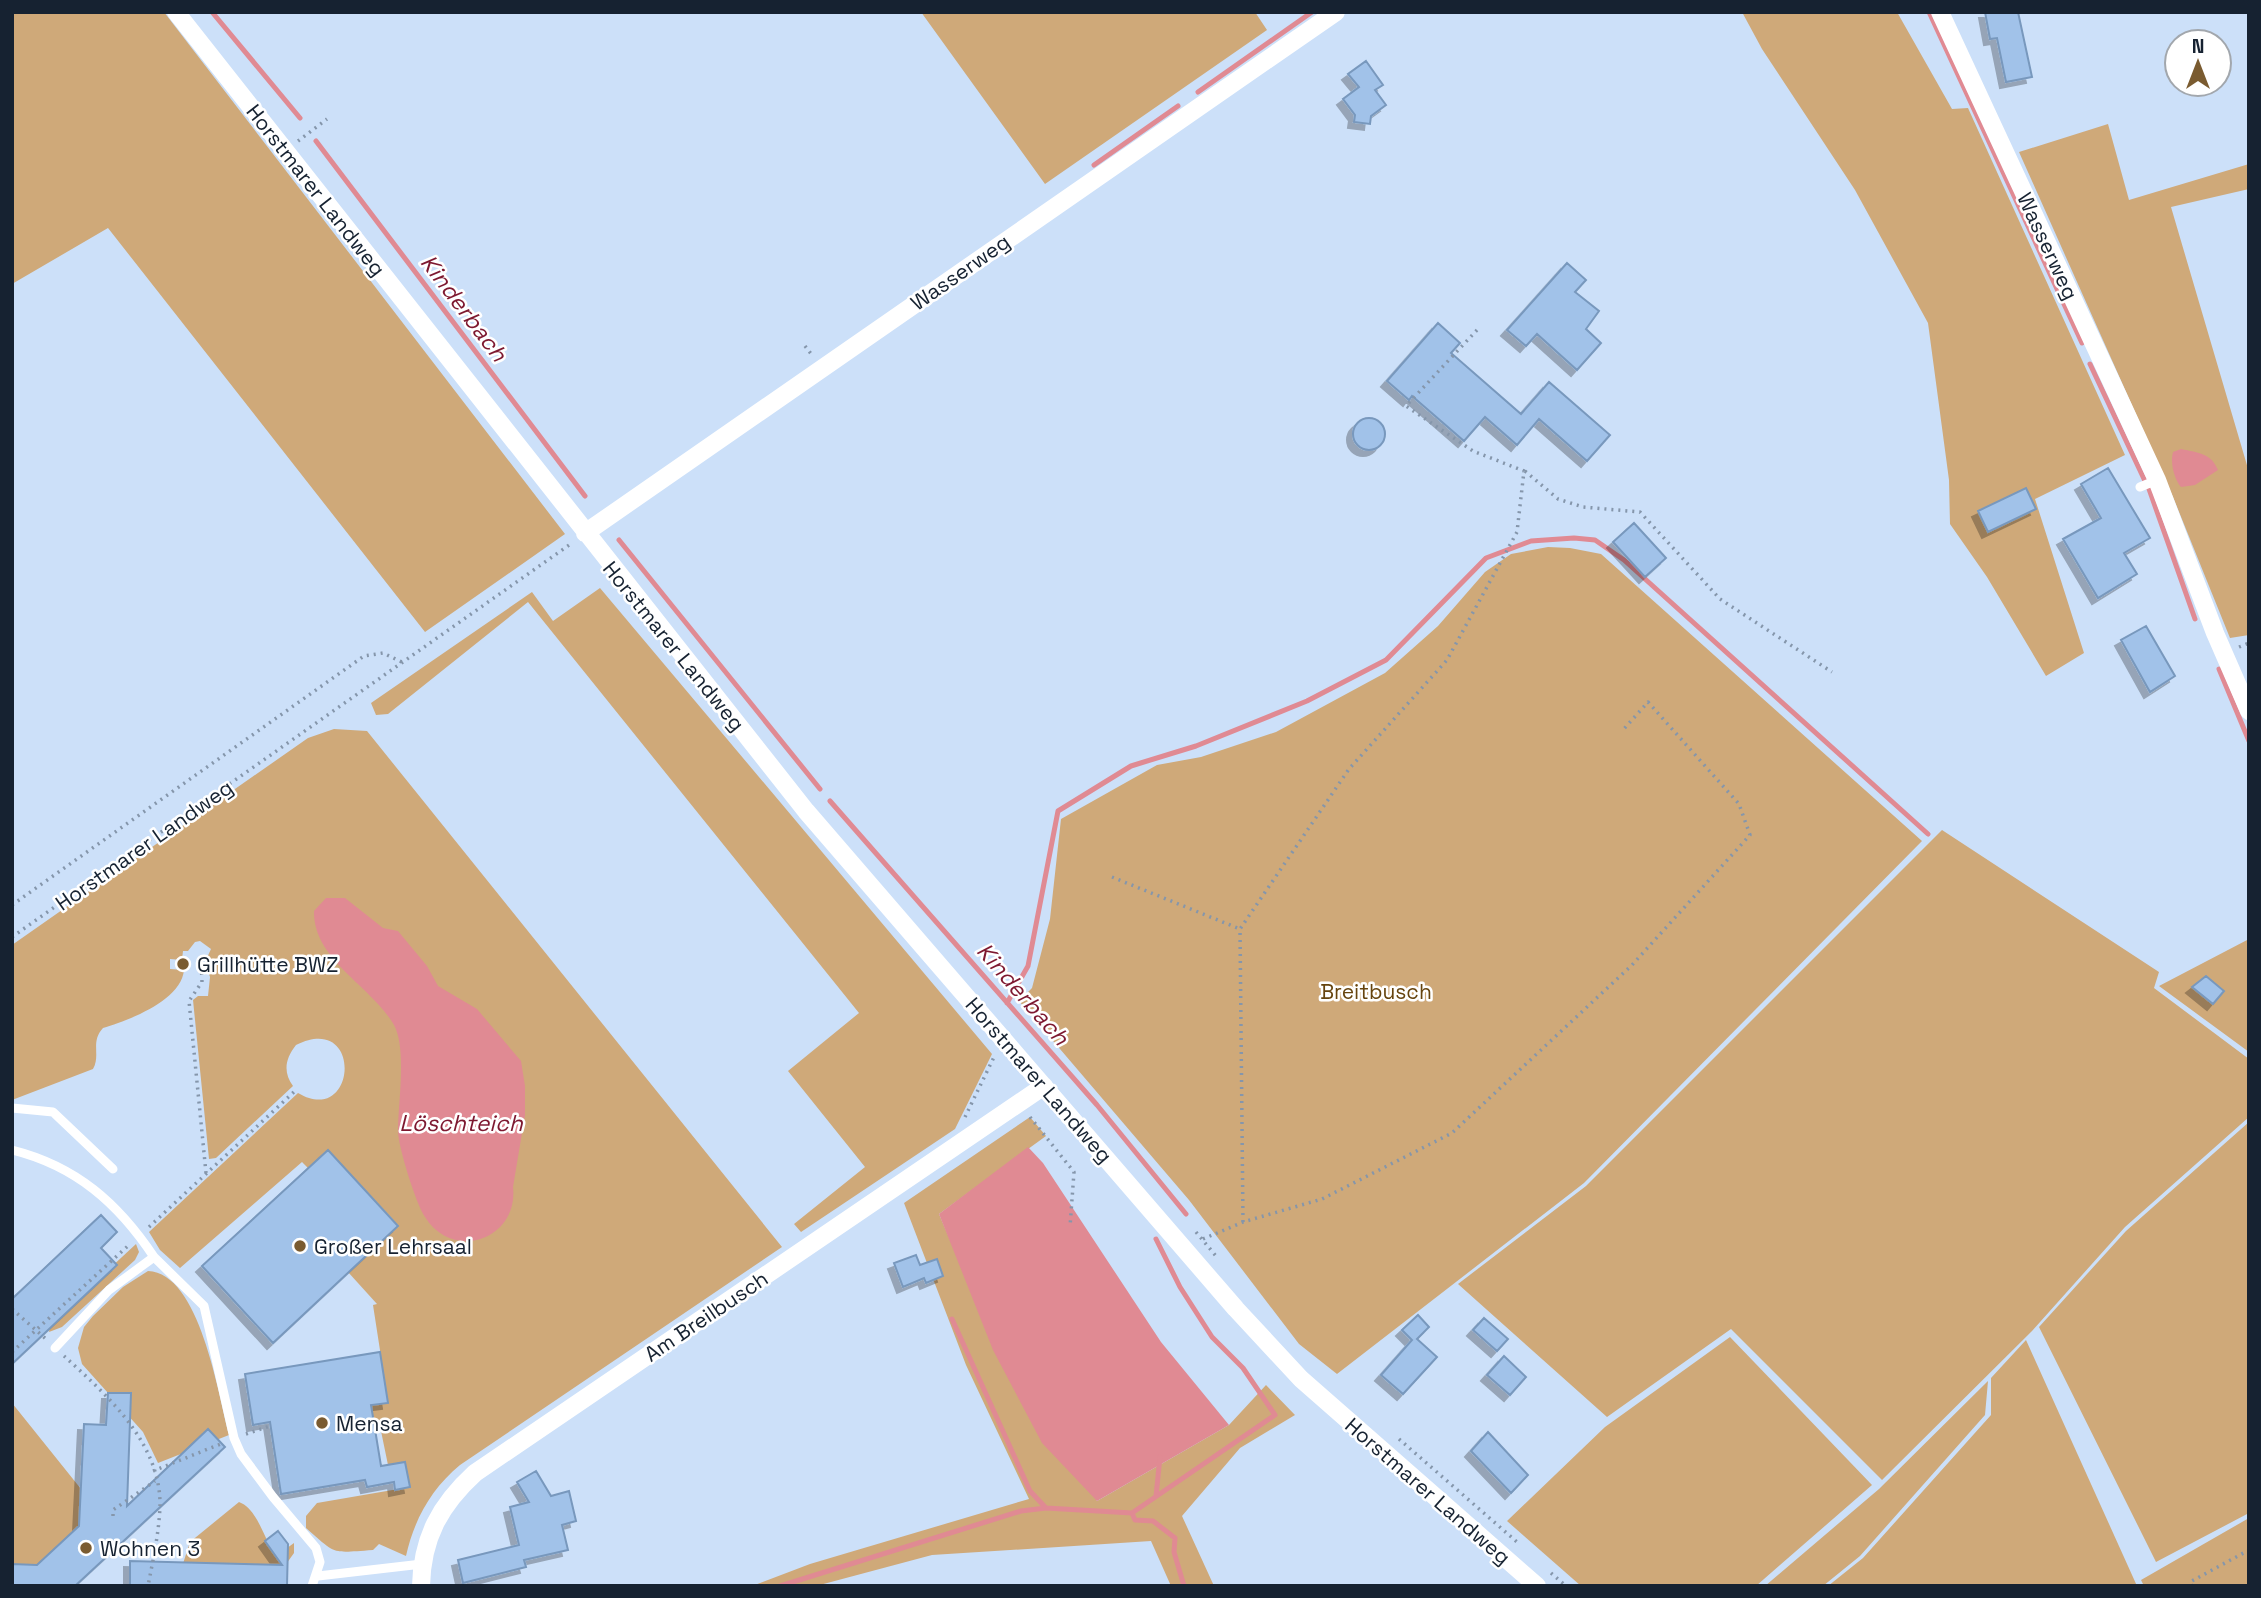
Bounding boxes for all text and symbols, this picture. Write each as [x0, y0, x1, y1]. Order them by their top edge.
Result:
north arrow [2163, 28, 2233, 98]
text: N [2192, 34, 2204, 59]
street label: Horstmarer Landweg [240, 99, 392, 281]
street label: Wasserweg [2011, 188, 2085, 304]
street label: Wasserweg [905, 228, 1015, 316]
water label: Kinderbach [414, 248, 515, 368]
street label: Horstmarer Landweg [597, 556, 751, 736]
street label: Horstmarer Landweg [50, 773, 238, 917]
water label: Kinderbach [970, 936, 1076, 1052]
place label: Grillhütte BWZ [197, 951, 338, 978]
marker: Grillhütte BWZ [175, 956, 191, 972]
park label: Breitbusch [1320, 978, 1432, 1005]
street label: Horstmarer Landweg [960, 992, 1118, 1168]
water label: Löschteich [399, 1108, 524, 1138]
place label: Großer Lehrsaal [314, 1233, 472, 1260]
marker: Großer Lehrsaal [292, 1238, 308, 1254]
street label: Am Breilbusch [639, 1265, 773, 1367]
place label: Mensa [336, 1410, 403, 1437]
street label: Horstmarer Landweg [1340, 1412, 1516, 1570]
marker: Mensa [314, 1415, 330, 1431]
place label: Wohnen 3 [100, 1535, 200, 1562]
marker: Wohnen 3 [78, 1540, 94, 1556]

